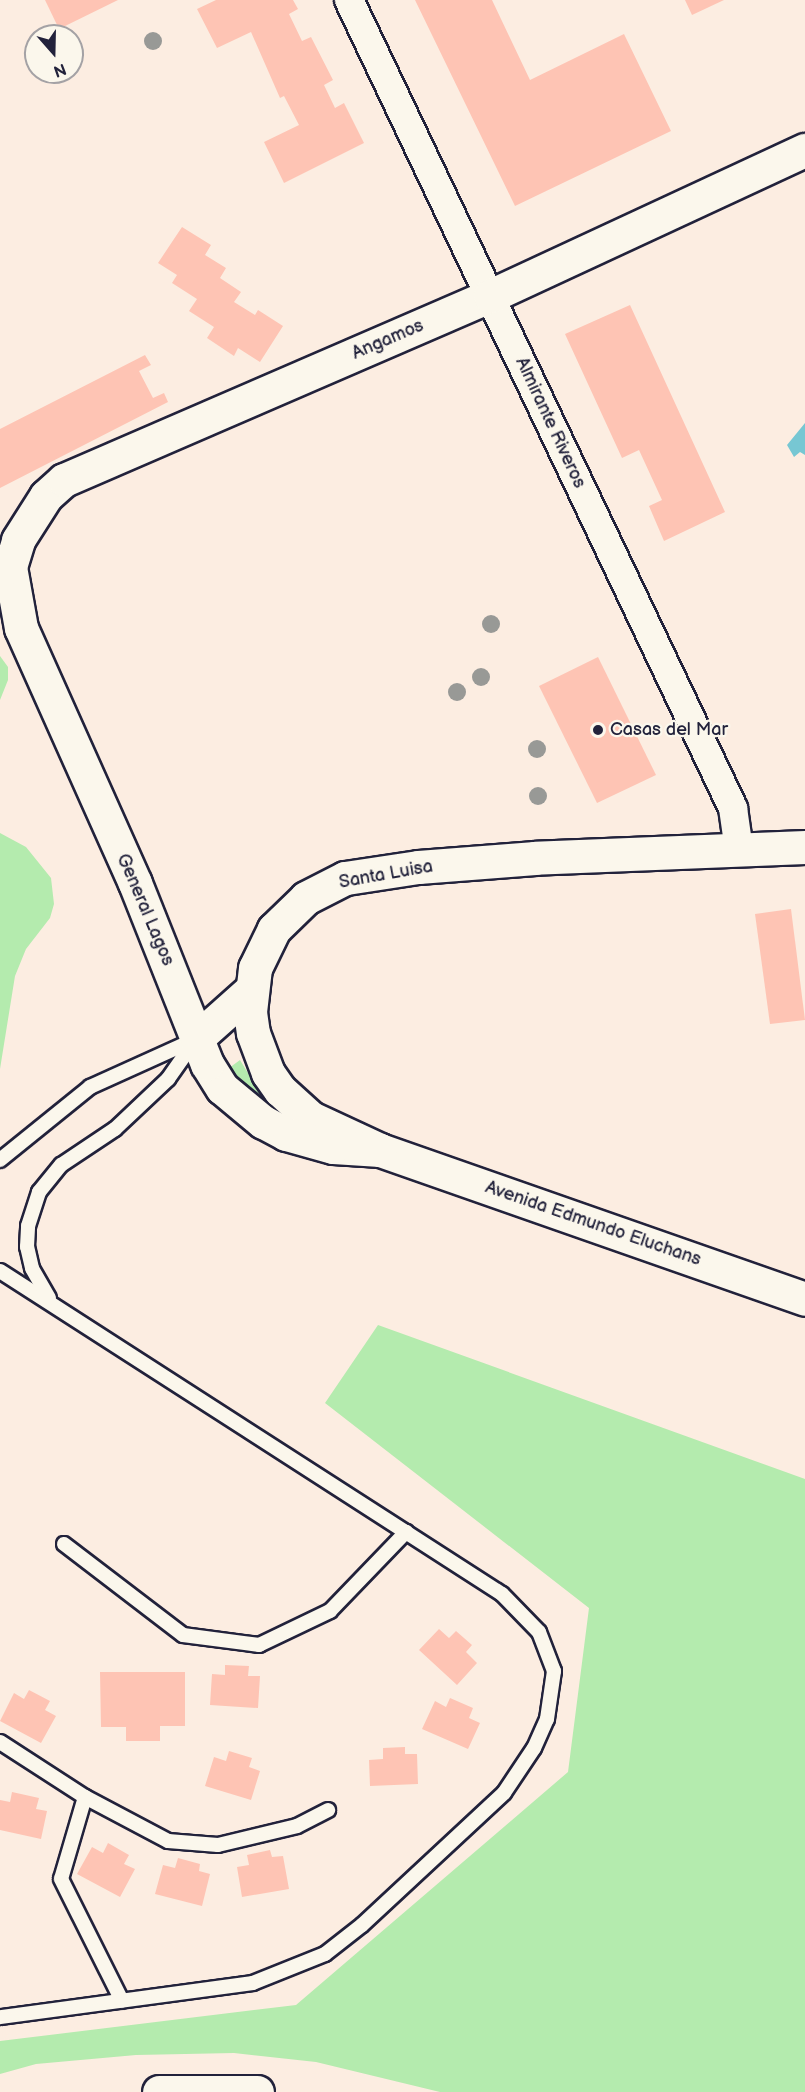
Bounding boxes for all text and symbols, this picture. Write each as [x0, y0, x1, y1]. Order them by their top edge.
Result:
north arrow [24, 24, 84, 84]
text: N [51, 59, 69, 80]
street label: Angamos [349, 315, 427, 365]
street label: Almirante Riveros [510, 354, 590, 492]
place label: Casas del Mar [610, 719, 728, 741]
marker: Casas del Mar [591, 723, 605, 737]
street label: General Lagos [112, 851, 178, 969]
street label: Santa Luisa [337, 856, 435, 894]
street label: Avenida Edmundo Eluchans [482, 1177, 704, 1271]

